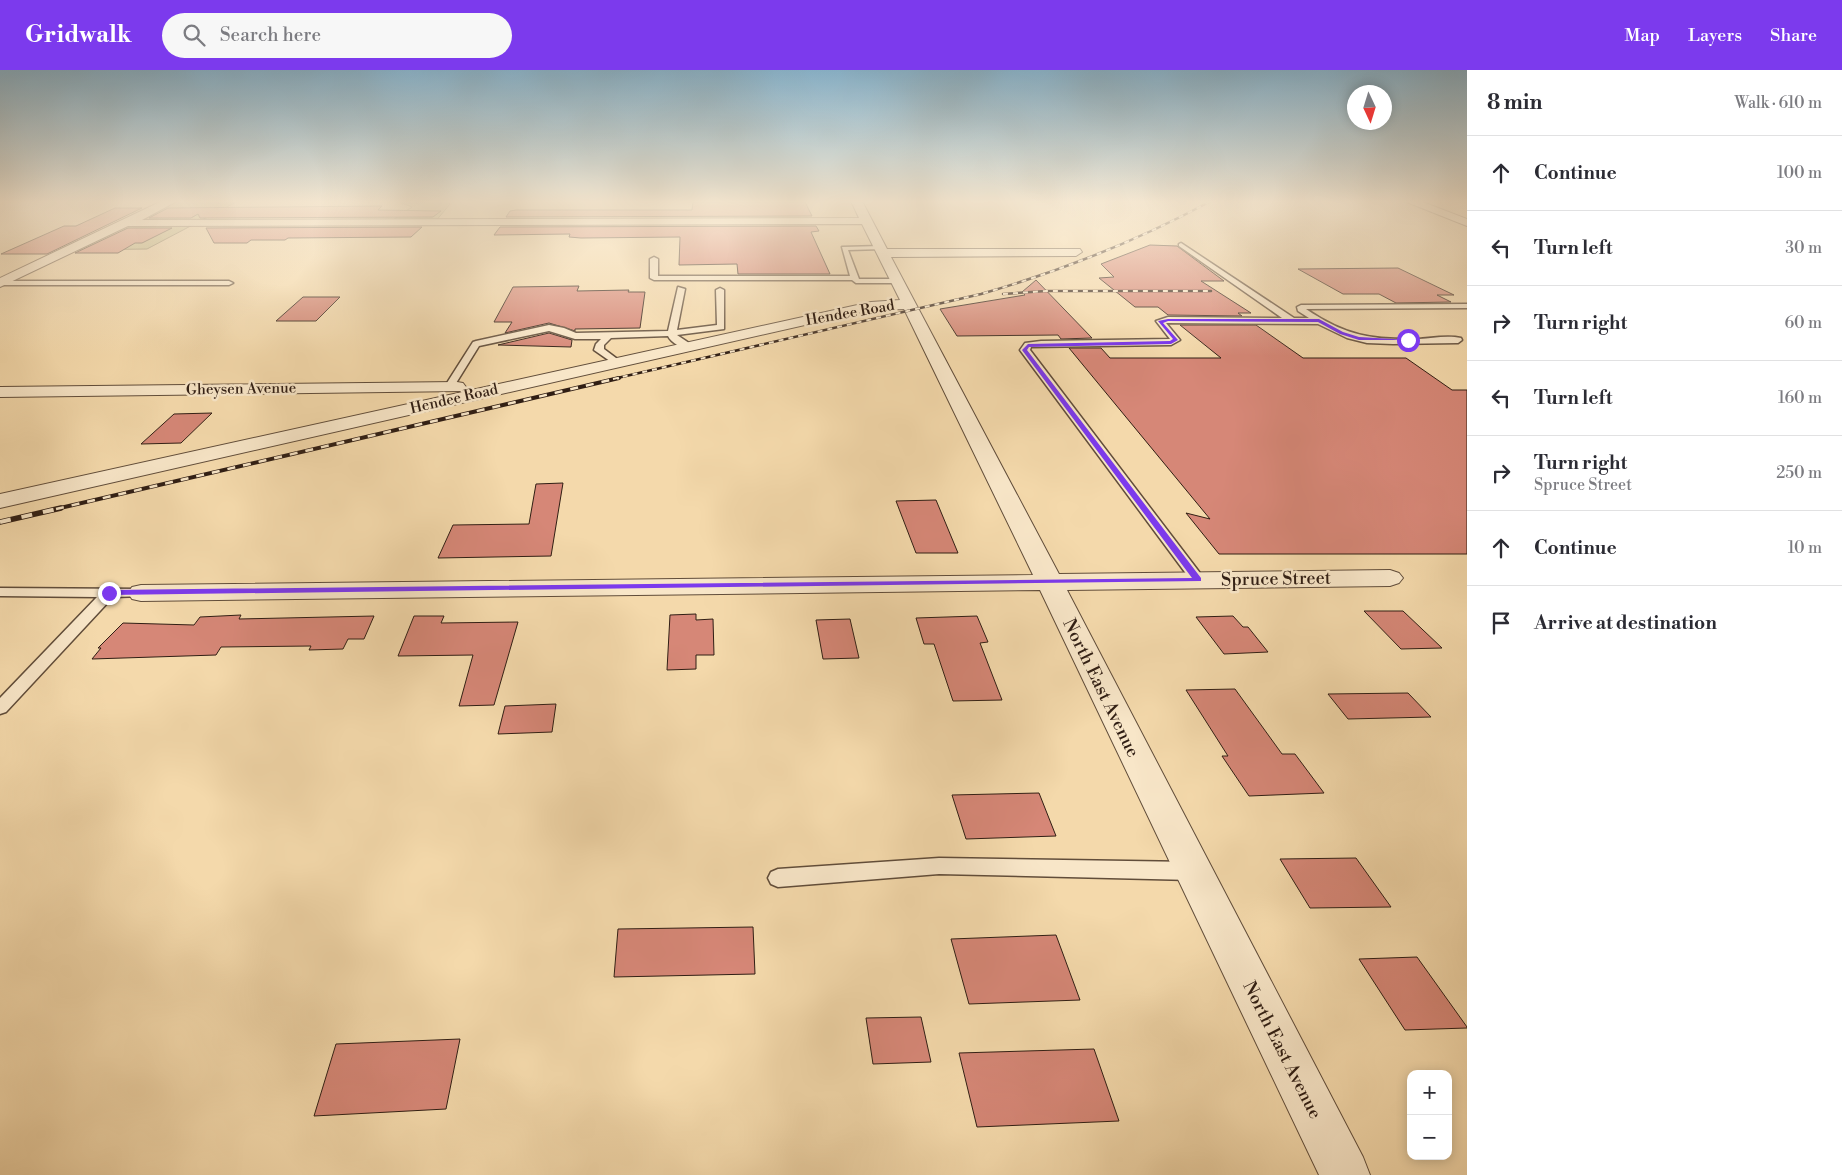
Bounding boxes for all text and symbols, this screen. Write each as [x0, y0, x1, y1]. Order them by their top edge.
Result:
search box [162, 13, 512, 58]
text: Gridwalk [25, 20, 132, 50]
icon: search [180, 21, 208, 49]
text: Search here [220, 23, 321, 47]
text: Map [1625, 24, 1660, 47]
text: Layers [1688, 24, 1742, 47]
text: Share [1770, 24, 1817, 47]
north arrow [1347, 85, 1392, 130]
text: 8 min [1487, 90, 1542, 116]
text: Walk · 610 m [1735, 93, 1822, 113]
icon: ahead [1487, 159, 1515, 187]
text: Continue [1534, 161, 1617, 185]
text: 100 m [1777, 163, 1822, 183]
icon: left [1487, 234, 1515, 262]
text: Turn left [1534, 236, 1613, 260]
text: 30 m [1785, 238, 1822, 258]
street label: Hendee Road [804, 296, 896, 330]
icon: right [1487, 309, 1515, 337]
text: Turn right [1534, 311, 1627, 335]
text: 60 m [1784, 313, 1822, 333]
route start [1397, 329, 1420, 352]
street label: Gheysen Avenue [186, 379, 296, 399]
street label: Hendee Road [408, 380, 500, 418]
icon: left [1487, 384, 1515, 412]
text: Turn left [1534, 386, 1613, 410]
text: 160 m [1778, 388, 1822, 408]
text: Turn right [1534, 451, 1627, 475]
icon: right [1487, 459, 1515, 487]
text: 250 m [1776, 463, 1822, 483]
text: Spruce Street [1534, 475, 1632, 495]
icon: ahead [1487, 534, 1515, 562]
text: Continue [1534, 536, 1617, 560]
text: 10 m [1788, 538, 1822, 558]
street label: Spruce Street [1221, 567, 1332, 591]
route end [98, 582, 121, 605]
icon: arrive [1487, 609, 1515, 637]
text: Arrive at destination [1534, 611, 1717, 635]
street label: North East Avenue [1057, 615, 1145, 761]
street label: North East Avenue [1237, 977, 1327, 1123]
map controls [1407, 1070, 1452, 1160]
button: + [1407, 1070, 1452, 1115]
button: − [1407, 1115, 1452, 1160]

